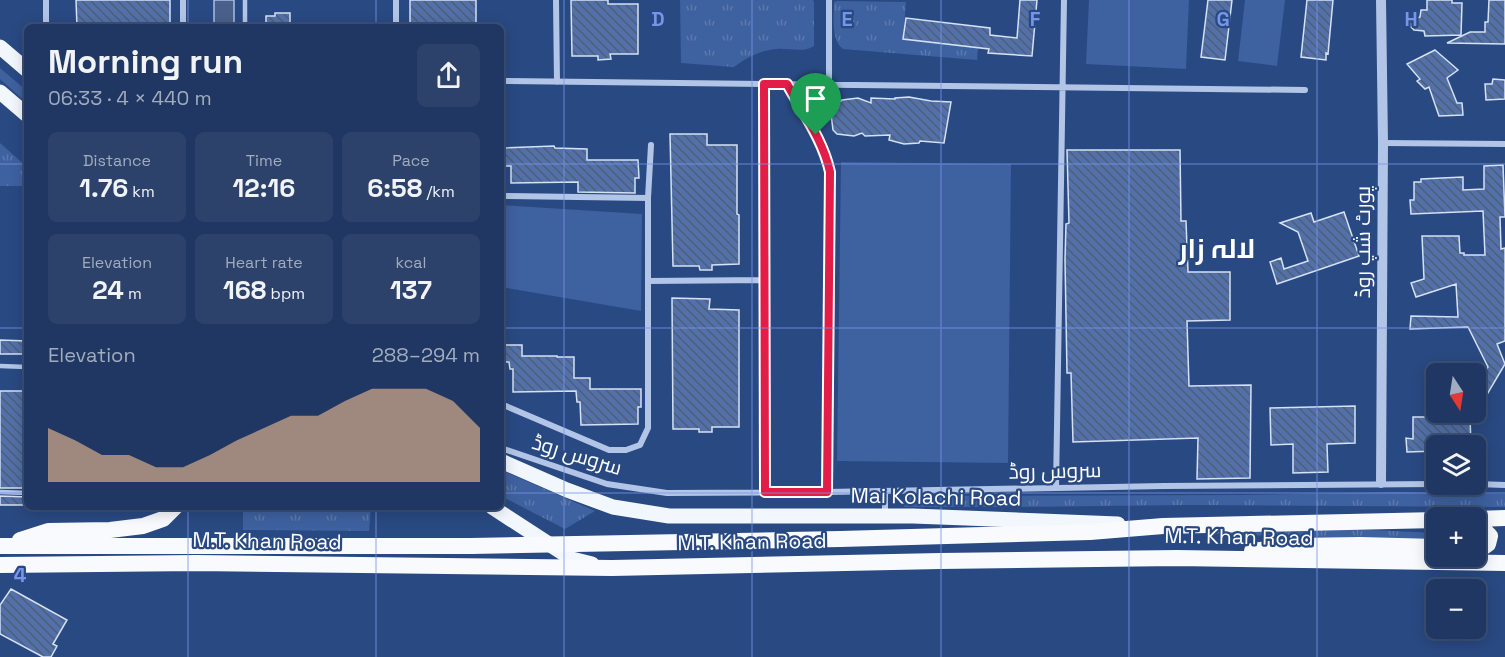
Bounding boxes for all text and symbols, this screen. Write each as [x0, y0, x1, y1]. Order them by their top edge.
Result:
text: D [651, 6, 665, 32]
text: E [841, 6, 853, 32]
text: F [1030, 6, 1041, 32]
text: G [1216, 6, 1230, 32]
text: H [1404, 6, 1418, 32]
text: Morning run [48, 41, 243, 83]
button: share [417, 44, 480, 107]
pin [790, 73, 841, 135]
icon: arrive [799, 82, 832, 115]
text: 06:33 · 4 × 440 m [48, 85, 212, 111]
text: Distance [83, 150, 151, 171]
text: Time [246, 150, 282, 171]
text: Pace [392, 150, 430, 171]
text: 1.76 [79, 171, 128, 205]
text: 12:16 [233, 171, 295, 205]
text: 6:58 [367, 171, 422, 205]
text: km [128, 181, 155, 202]
text: /km [422, 181, 455, 202]
street label: پورٹ شپ روڈ [1349, 185, 1377, 298]
district label: لالہ زار [1178, 231, 1255, 266]
text: Elevation [82, 252, 152, 273]
text: Heart rate [225, 252, 303, 273]
text: kcal [396, 252, 426, 273]
text: 24 [92, 273, 124, 307]
text: 168 [223, 273, 266, 307]
text: 137 [390, 273, 432, 307]
text: m [124, 283, 142, 304]
text: bpm [266, 283, 305, 304]
text: Elevation [48, 342, 136, 368]
text: 288–294 m [372, 342, 480, 368]
north arrow [1426, 363, 1486, 423]
map controls [1426, 363, 1486, 639]
street label: سروس روڈ [529, 428, 625, 481]
button: layers [1426, 435, 1486, 495]
street label: سروس روڈ [1008, 456, 1102, 485]
street label: Mai Kolachi Road [850, 482, 1022, 511]
button: + [1426, 507, 1486, 567]
street label: M.T. Khan Road [1164, 522, 1314, 551]
street label: M.T. Khan Road [192, 526, 342, 555]
street label: M.T. Khan Road [677, 527, 827, 556]
text: 4 [14, 562, 27, 588]
button: − [1426, 579, 1486, 639]

